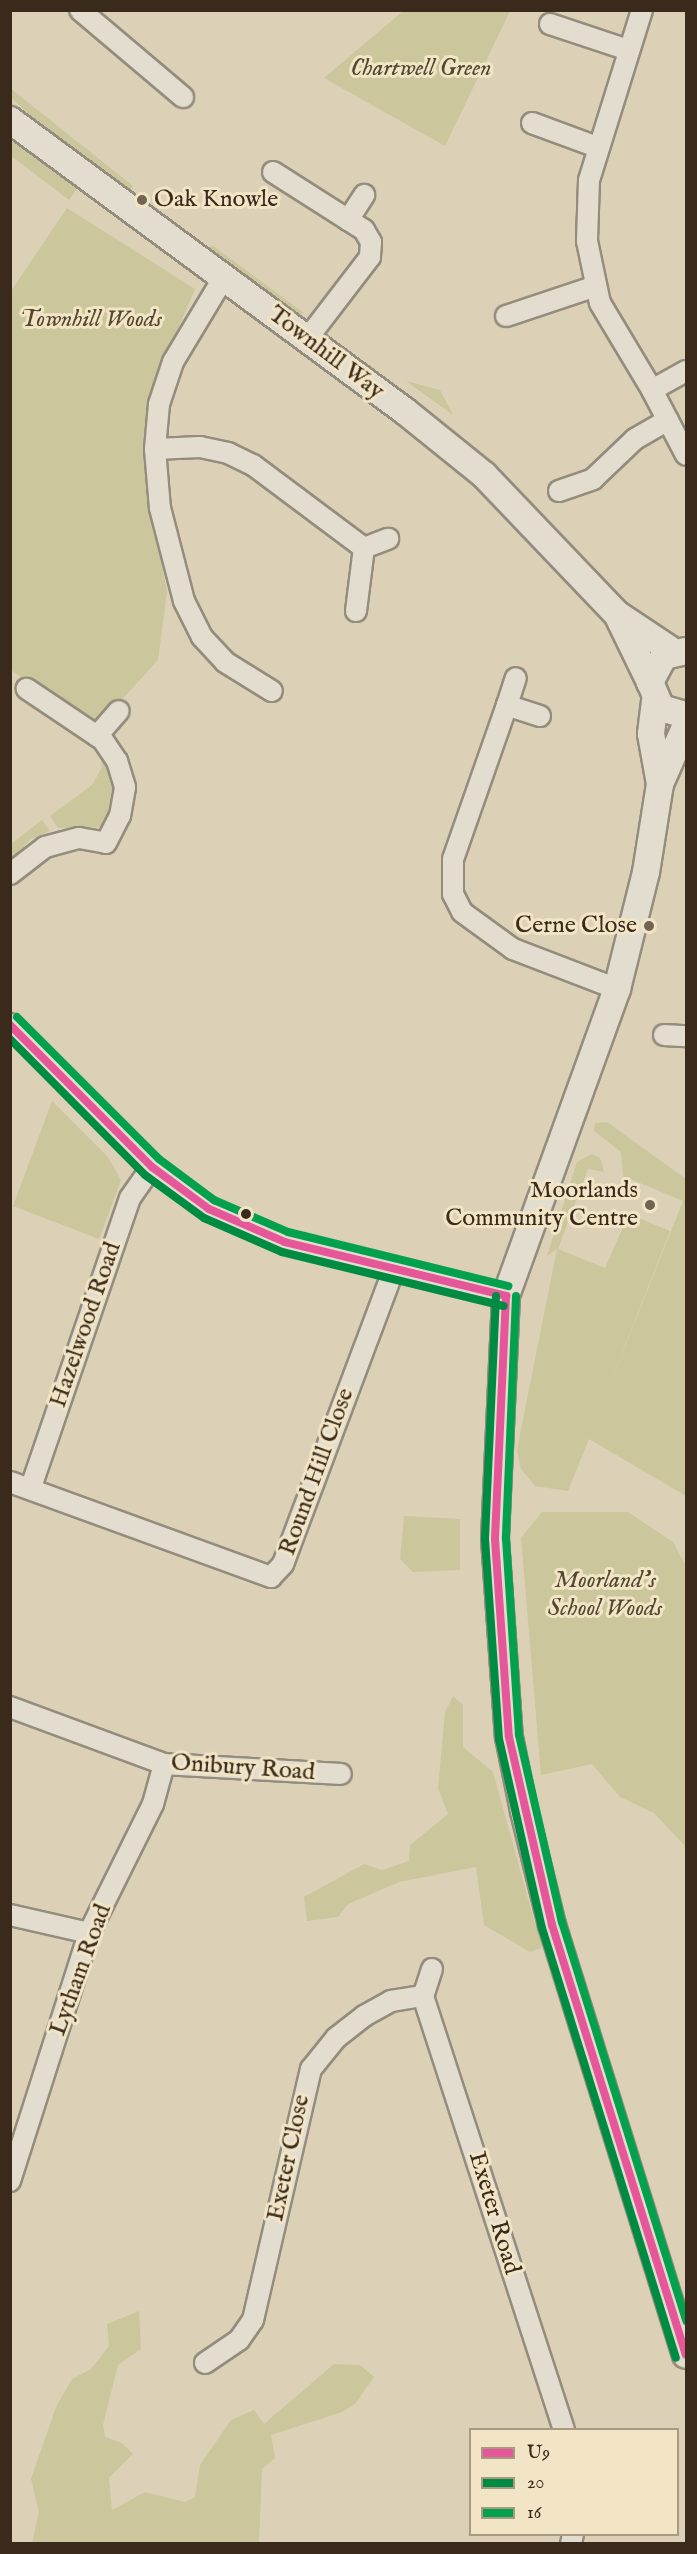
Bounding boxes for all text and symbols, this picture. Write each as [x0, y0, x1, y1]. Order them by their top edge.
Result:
park label: Chartwell Green [351, 55, 491, 83]
place label: Oak Knowle [154, 186, 278, 214]
marker: Oak Knowle [135, 193, 149, 207]
street label: Townhill Way [262, 300, 390, 406]
park label: Townhill Woods [20, 306, 162, 334]
place label: Cerne Close [515, 912, 637, 940]
marker: Cerne Close [642, 919, 656, 933]
place label: Moorlands Community Centre [445, 1177, 638, 1233]
marker: Moorlands Community Centre [643, 1198, 657, 1212]
unlabelled marker [240, 1208, 252, 1220]
street label: Hazelwood Road [44, 1239, 128, 1411]
street label: Round Hill Close [273, 1385, 361, 1559]
park label: Moorland's School Woods [548, 1567, 662, 1623]
street label: Onibury Road [170, 1749, 316, 1787]
street label: Lytham Road [44, 1900, 118, 2040]
street label: Exeter Close [262, 2092, 316, 2224]
street label: Exeter Road [462, 2148, 526, 2278]
legend [469, 2428, 679, 2536]
text: U9 [527, 2442, 550, 2465]
text: 20 [527, 2472, 544, 2495]
text: 16 [527, 2502, 541, 2525]

